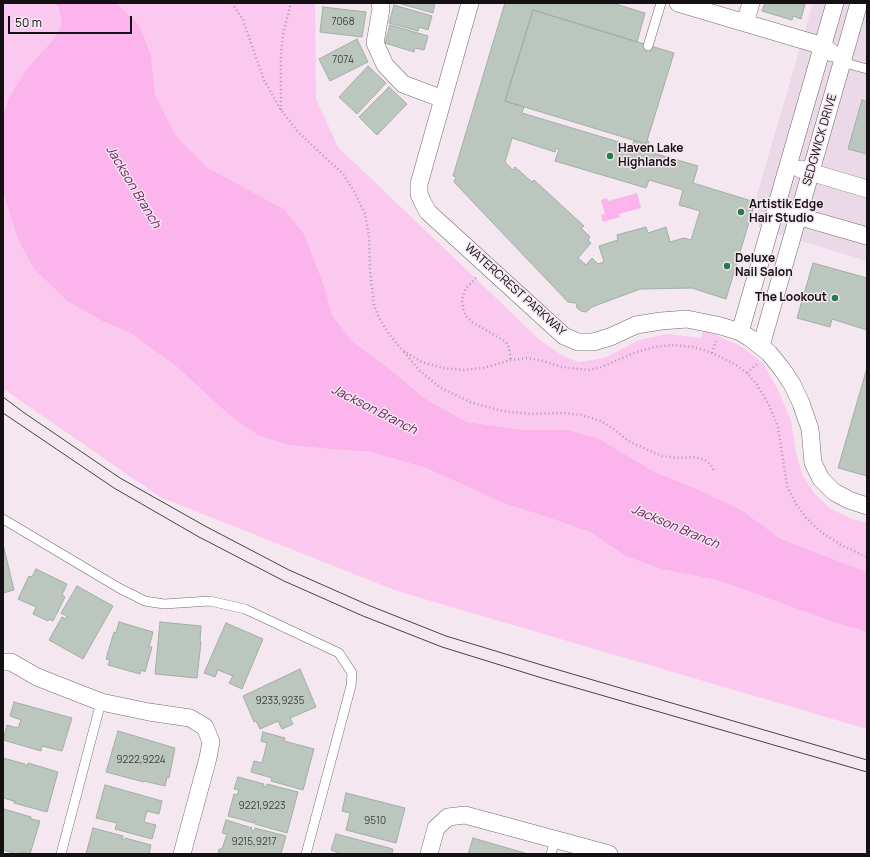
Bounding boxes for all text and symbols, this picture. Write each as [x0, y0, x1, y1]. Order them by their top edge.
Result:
scale bar [10, 8, 134, 34]
text: 50 m [15, 14, 42, 31]
house number: 7068 [331, 16, 355, 28]
house number: 7074 [332, 54, 354, 66]
street label: SEDGWICK DRIVE [800, 92, 840, 188]
place label: Haven Lake Highlands [618, 142, 684, 170]
water label: Jackson Branch [102, 143, 164, 231]
marker: Haven Lake Highlands [605, 151, 615, 161]
place label: Artistik Edge Hair Studio [749, 198, 823, 226]
marker: Artistik Edge Hair Studio [736, 207, 746, 217]
street label: WATERCREST PARKWAY [461, 241, 569, 339]
place label: Deluxe Nail Salon [735, 252, 793, 280]
marker: Deluxe Nail Salon [722, 261, 732, 271]
place label: The Lookout [755, 291, 827, 305]
marker: The Lookout [830, 293, 840, 303]
water label: Jackson Branch [329, 382, 419, 438]
water label: Jackson Branch [629, 501, 721, 553]
house number: 9233,9235 [256, 695, 304, 707]
house number: 9222,9224 [116, 754, 166, 766]
house number: 9221,9223 [239, 800, 285, 812]
house number: 9510 [364, 815, 386, 827]
house number: 9215,9217 [231, 836, 277, 848]

